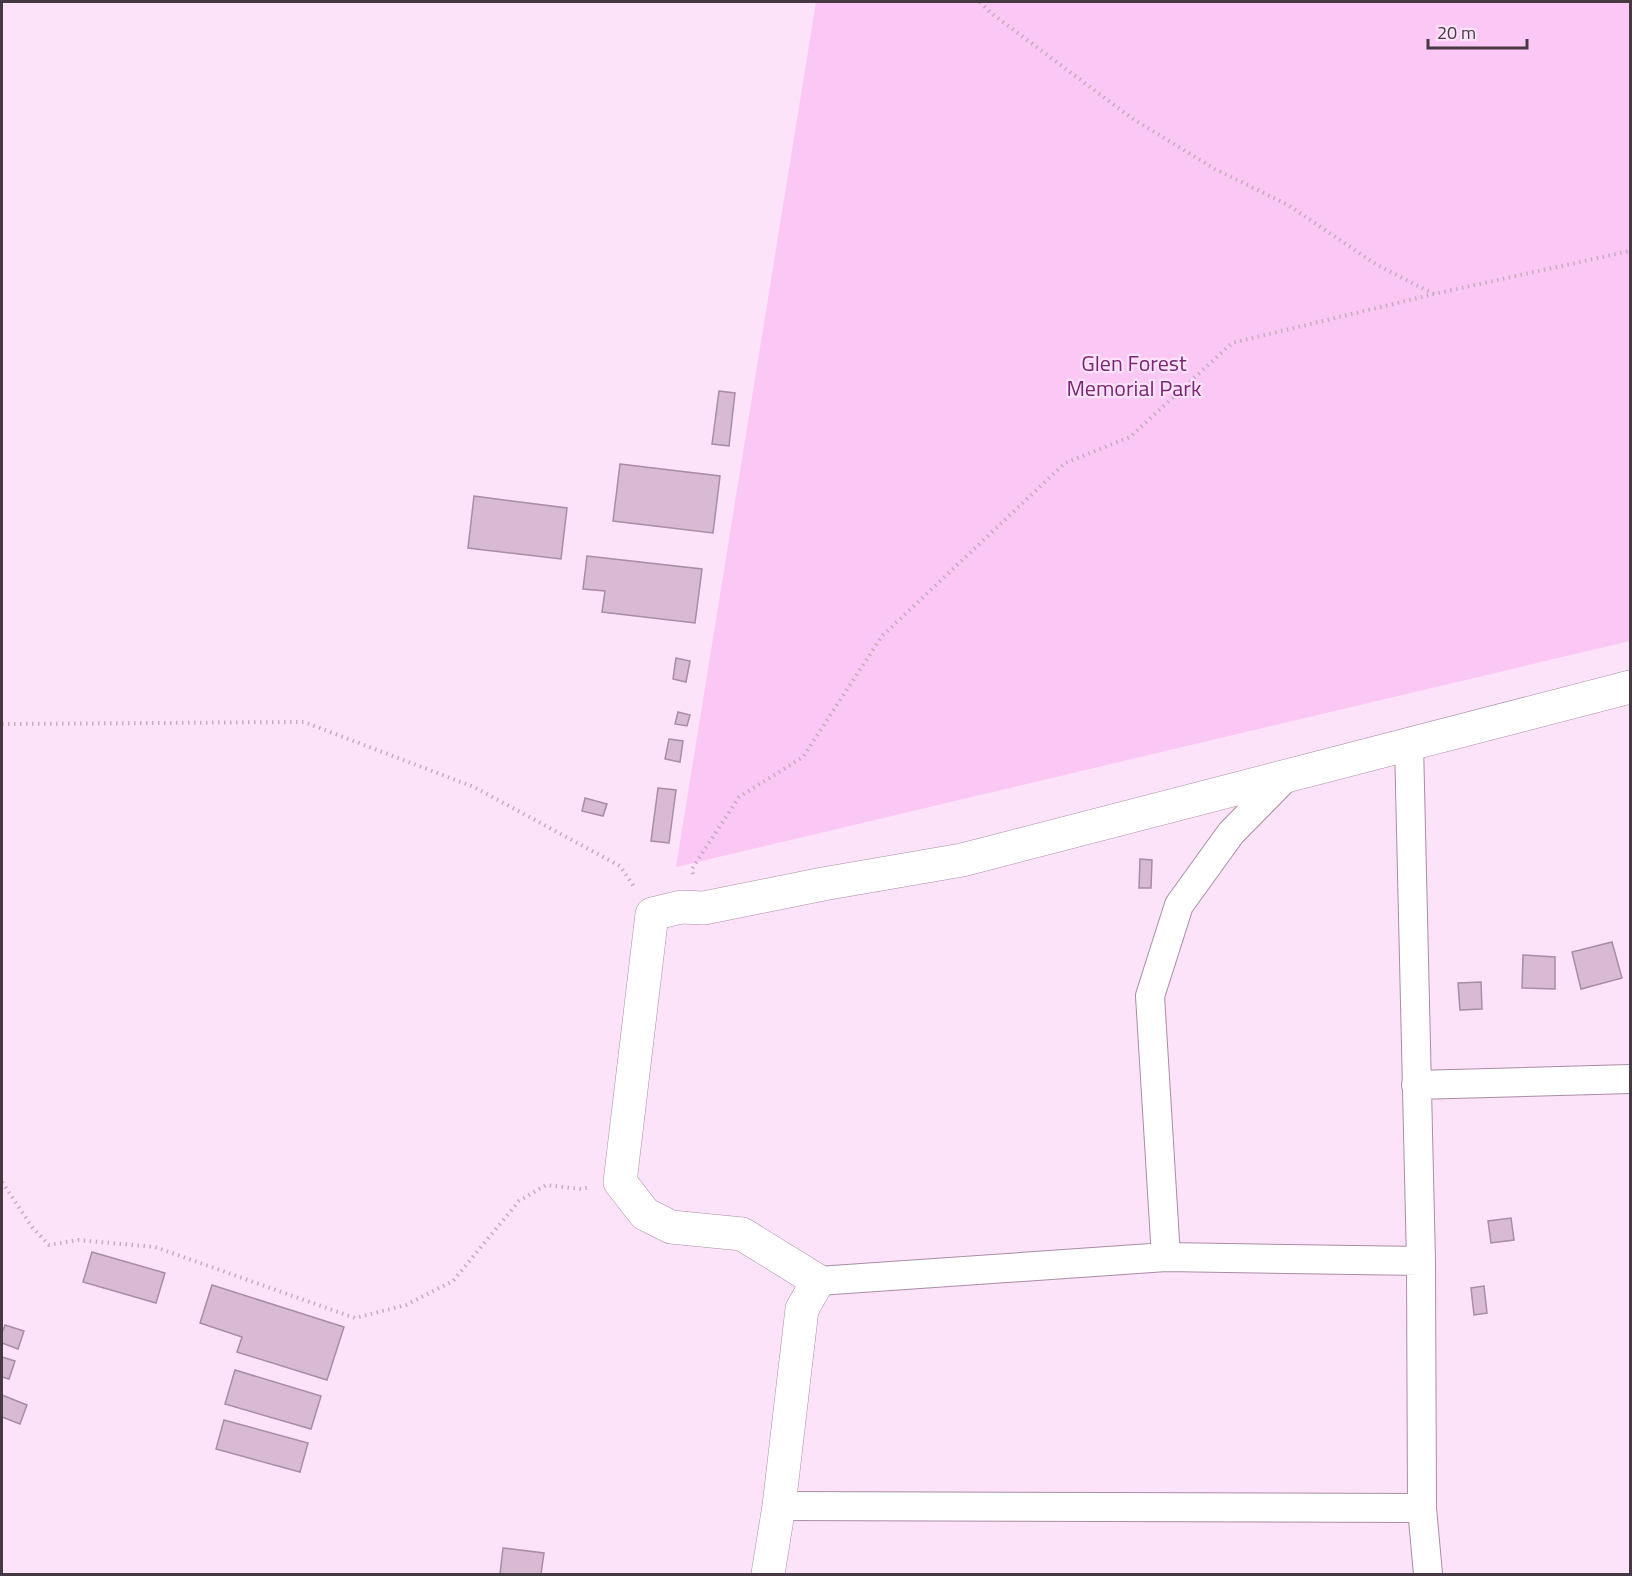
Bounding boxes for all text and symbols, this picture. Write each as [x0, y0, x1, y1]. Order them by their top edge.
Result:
scale bar [1428, 12, 1527, 50]
text: 20 m [1437, 19, 1476, 46]
park label: Glen Forest Memorial Park [1067, 346, 1202, 405]

